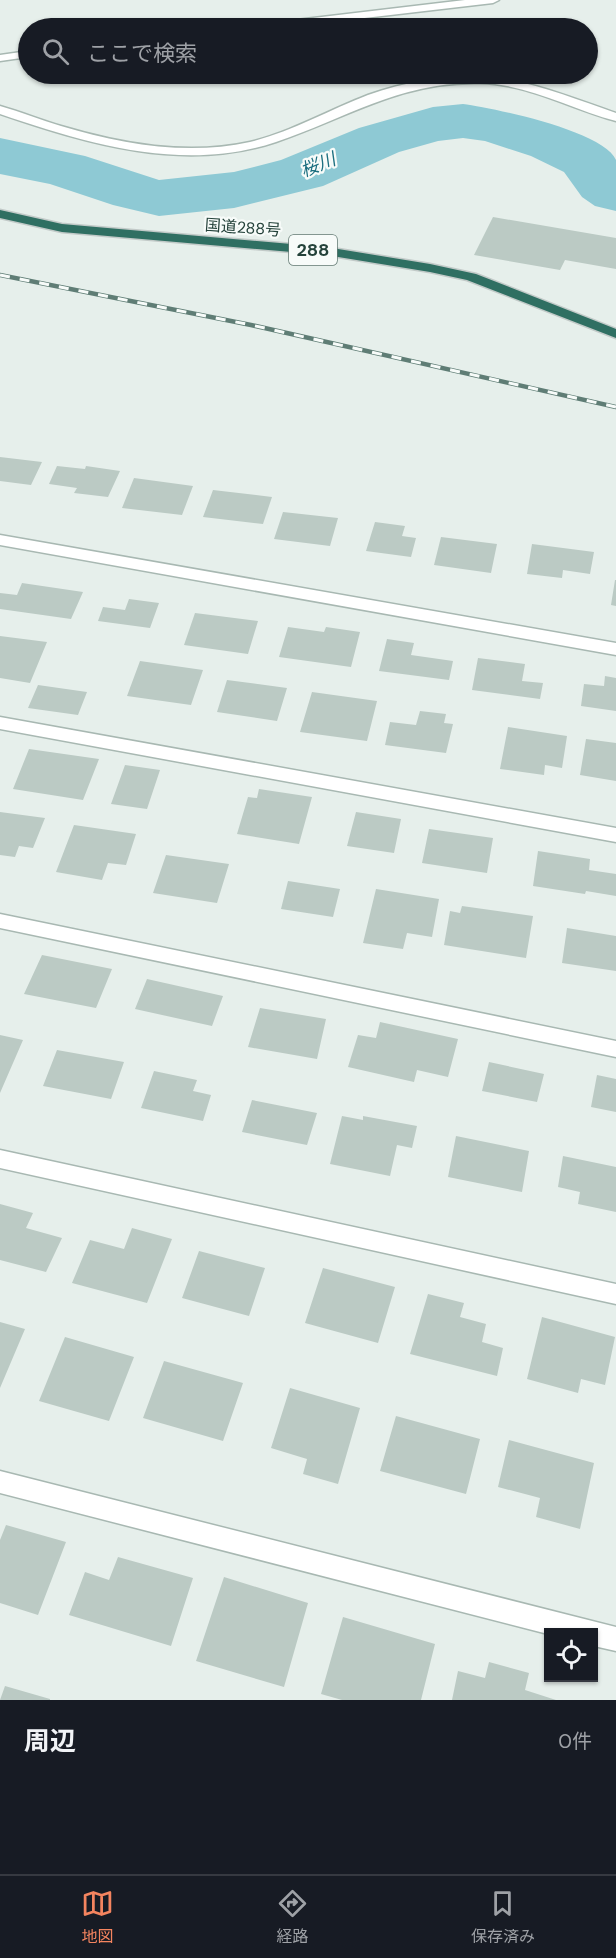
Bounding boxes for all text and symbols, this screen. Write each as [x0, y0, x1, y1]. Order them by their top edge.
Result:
search box [18, 18, 598, 84]
icon: search [39, 35, 72, 68]
text: ここで検索 [87, 39, 197, 68]
water label: 桜川 [297, 146, 341, 183]
street label: 国道288号 [204, 214, 282, 241]
road number: 288 [289, 235, 337, 265]
map controls [544, 1628, 598, 1682]
button: locate [544, 1628, 598, 1682]
text: 周辺 [24, 1724, 76, 1758]
text: 0件 [558, 1728, 592, 1754]
tab: 地図 [81, 1887, 114, 1947]
tab: 経路 [276, 1887, 309, 1947]
tab: 保存済み [471, 1887, 535, 1947]

